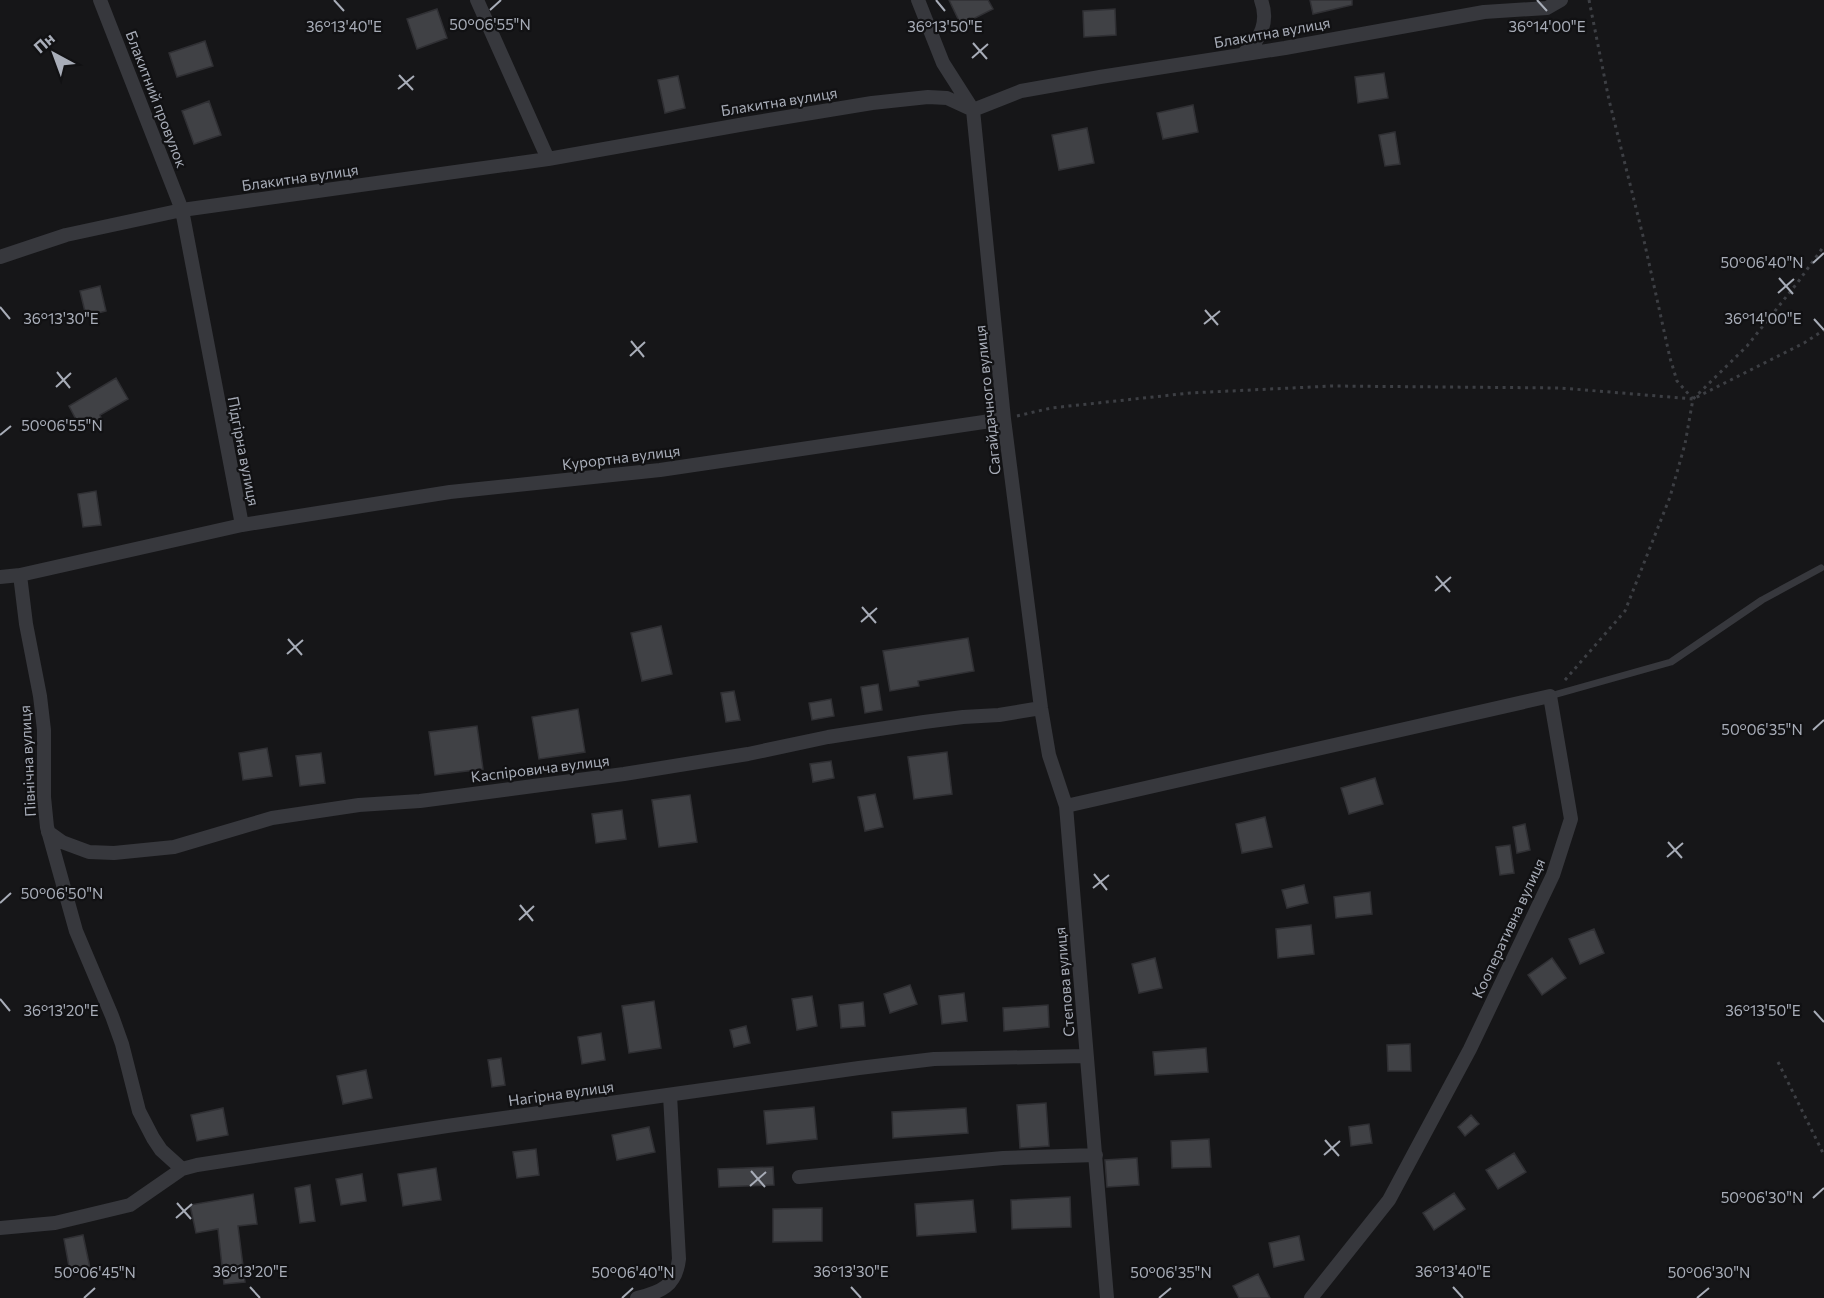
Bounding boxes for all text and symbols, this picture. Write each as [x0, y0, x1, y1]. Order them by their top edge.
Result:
street label: Блакитна вулиця [1212, 13, 1332, 51]
text: 50°06'55"N [449, 15, 531, 33]
text: 36°13'40"E [306, 17, 382, 35]
text: 36°13'50"E [907, 17, 983, 35]
text: 36°14'00"E [1508, 17, 1586, 35]
north arrow [24, 24, 84, 84]
text: Пн [30, 28, 58, 56]
street label: Блакитний провулок [123, 28, 191, 170]
street label: Блакитна вулиця [719, 83, 839, 119]
street label: Блакитна вулиця [240, 160, 360, 194]
text: 50°06'40"N [1720, 253, 1804, 271]
text: 36°13'30"E [23, 309, 99, 327]
text: 36°14'00"E [1724, 309, 1802, 327]
street label: Сагайдачного вулиця [970, 324, 1004, 476]
street label: Підгірна вулиця [225, 395, 263, 507]
text: 50°06'55"N [21, 416, 103, 434]
street label: Курортна вулиця [561, 441, 681, 473]
street label: Північна вулиця [15, 705, 39, 817]
text: 50°06'35"N [1721, 720, 1803, 738]
street label: Каспіровича вулиця [470, 751, 610, 785]
street label: Кооперативна вулиця [1468, 855, 1548, 1001]
text: 50°06'50"N [21, 884, 103, 902]
street label: Степова вулиця [1050, 926, 1078, 1038]
text: 36°13'20"E [23, 1001, 99, 1019]
text: 36°13'50"E [1725, 1001, 1801, 1019]
street label: Нагірна вулиця [507, 1077, 615, 1109]
text: 50°06'30"N [1721, 1188, 1803, 1206]
text: 36°13'20"E [212, 1262, 288, 1280]
text: 36°13'30"E [813, 1262, 889, 1280]
text: 36°13'40"E [1415, 1262, 1491, 1280]
text: 50°06'45"N [54, 1263, 136, 1281]
text: 50°06'40"N [591, 1263, 675, 1281]
text: 50°06'35"N [1130, 1263, 1212, 1281]
text: 50°06'30"N [1668, 1263, 1750, 1281]

